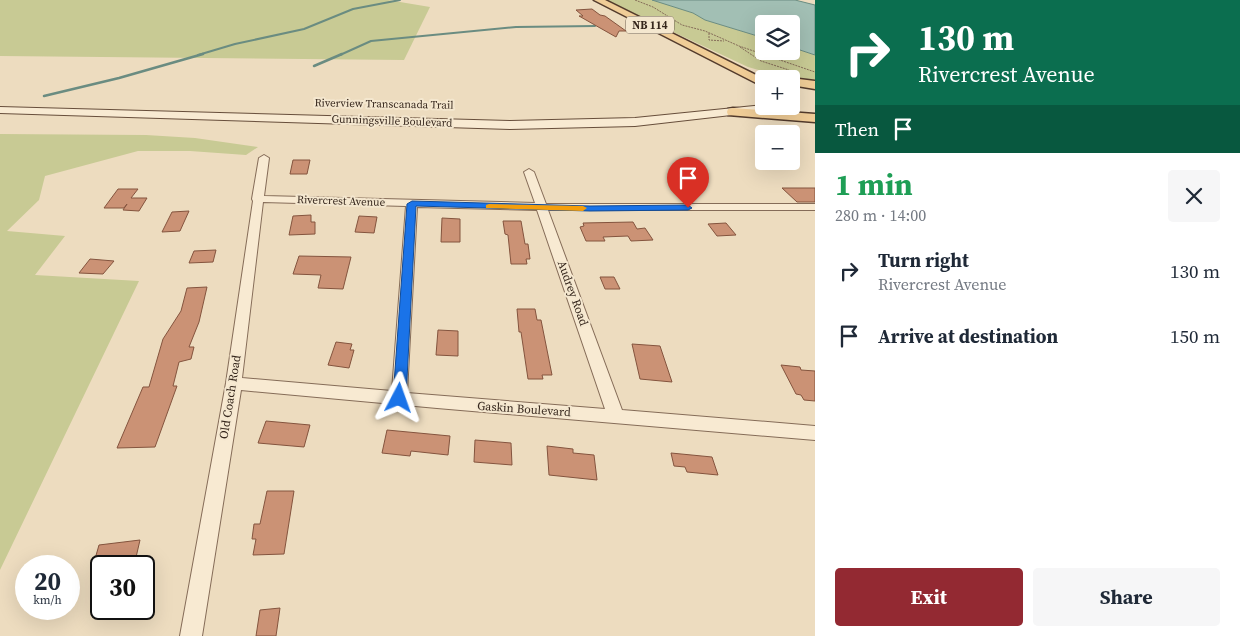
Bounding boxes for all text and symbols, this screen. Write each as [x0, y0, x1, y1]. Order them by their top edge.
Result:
text: 130 m [918, 14, 1014, 62]
map controls [755, 15, 800, 170]
button: layers [755, 15, 800, 60]
road number: NB 114 [626, 16, 674, 34]
icon: right [835, 20, 900, 85]
text: Rivercrest Avenue [918, 59, 1095, 89]
button: + [755, 70, 800, 115]
street label: Riverview Transcanada Trail [314, 95, 454, 113]
street label: Gunningsville Boulevard [331, 111, 453, 131]
icon: arrive [889, 115, 917, 143]
text: Then [835, 116, 879, 142]
button: − [755, 125, 800, 170]
pin [667, 157, 709, 208]
icon: arrive [674, 164, 702, 192]
text: 1 min [835, 164, 913, 205]
button: close [1168, 170, 1220, 222]
street label: Rivercrest Avenue [297, 192, 386, 210]
text: 280 m · 14:00 [835, 204, 926, 226]
text: Turn right [878, 247, 969, 273]
icon: right [835, 257, 863, 285]
street label: Audrey Road [554, 258, 592, 328]
text: 130 m [1170, 258, 1220, 284]
text: Rivercrest Avenue [878, 273, 1006, 295]
icon: arrive [835, 322, 863, 350]
text: Arrive at destination [878, 323, 1058, 349]
text: 150 m [1170, 323, 1220, 349]
street label: Old Coach Road [215, 354, 245, 440]
position arrow [372, 371, 424, 423]
street label: Gaskin Boulevard [477, 398, 572, 420]
speed limit sign: 30 [90, 555, 155, 620]
text: 20 [34, 564, 61, 598]
button: Exit [835, 568, 1023, 626]
button: Share [1033, 568, 1220, 626]
text: km/h [33, 592, 62, 608]

